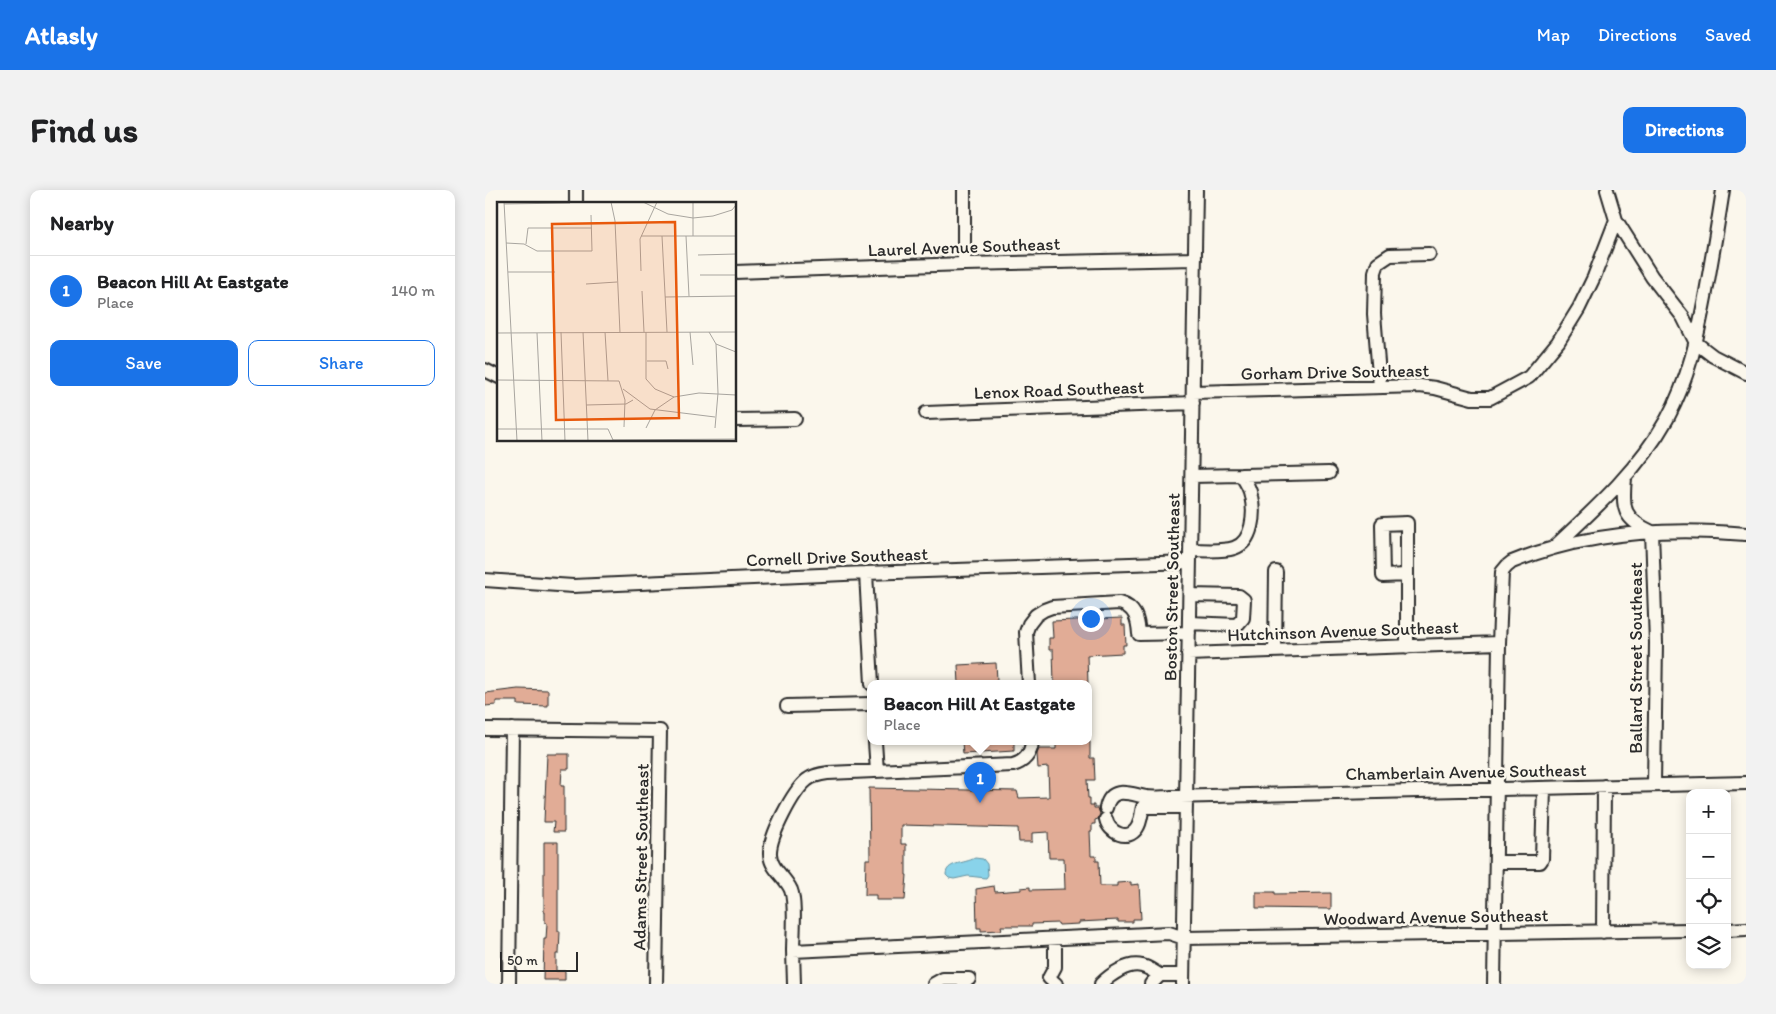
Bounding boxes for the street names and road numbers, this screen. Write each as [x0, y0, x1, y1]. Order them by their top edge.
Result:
street label: Laurel Avenue Southeast [867, 233, 1061, 261]
street label: Gorham Drive Southeast [1241, 359, 1430, 385]
street label: Lenox Road Southeast [973, 376, 1145, 404]
street label: Boston Street Southeast [1159, 492, 1185, 681]
street label: Cornell Drive Southeast [746, 543, 929, 571]
street label: Ballard Street Southeast [1625, 562, 1647, 754]
street label: Hutchinson Avenue Southeast [1227, 616, 1459, 646]
street label: Chamberlain Avenue Southeast [1345, 759, 1587, 785]
street label: Adams Street Southeast [628, 763, 654, 951]
street label: Woodward Avenue Southeast [1323, 904, 1549, 930]

